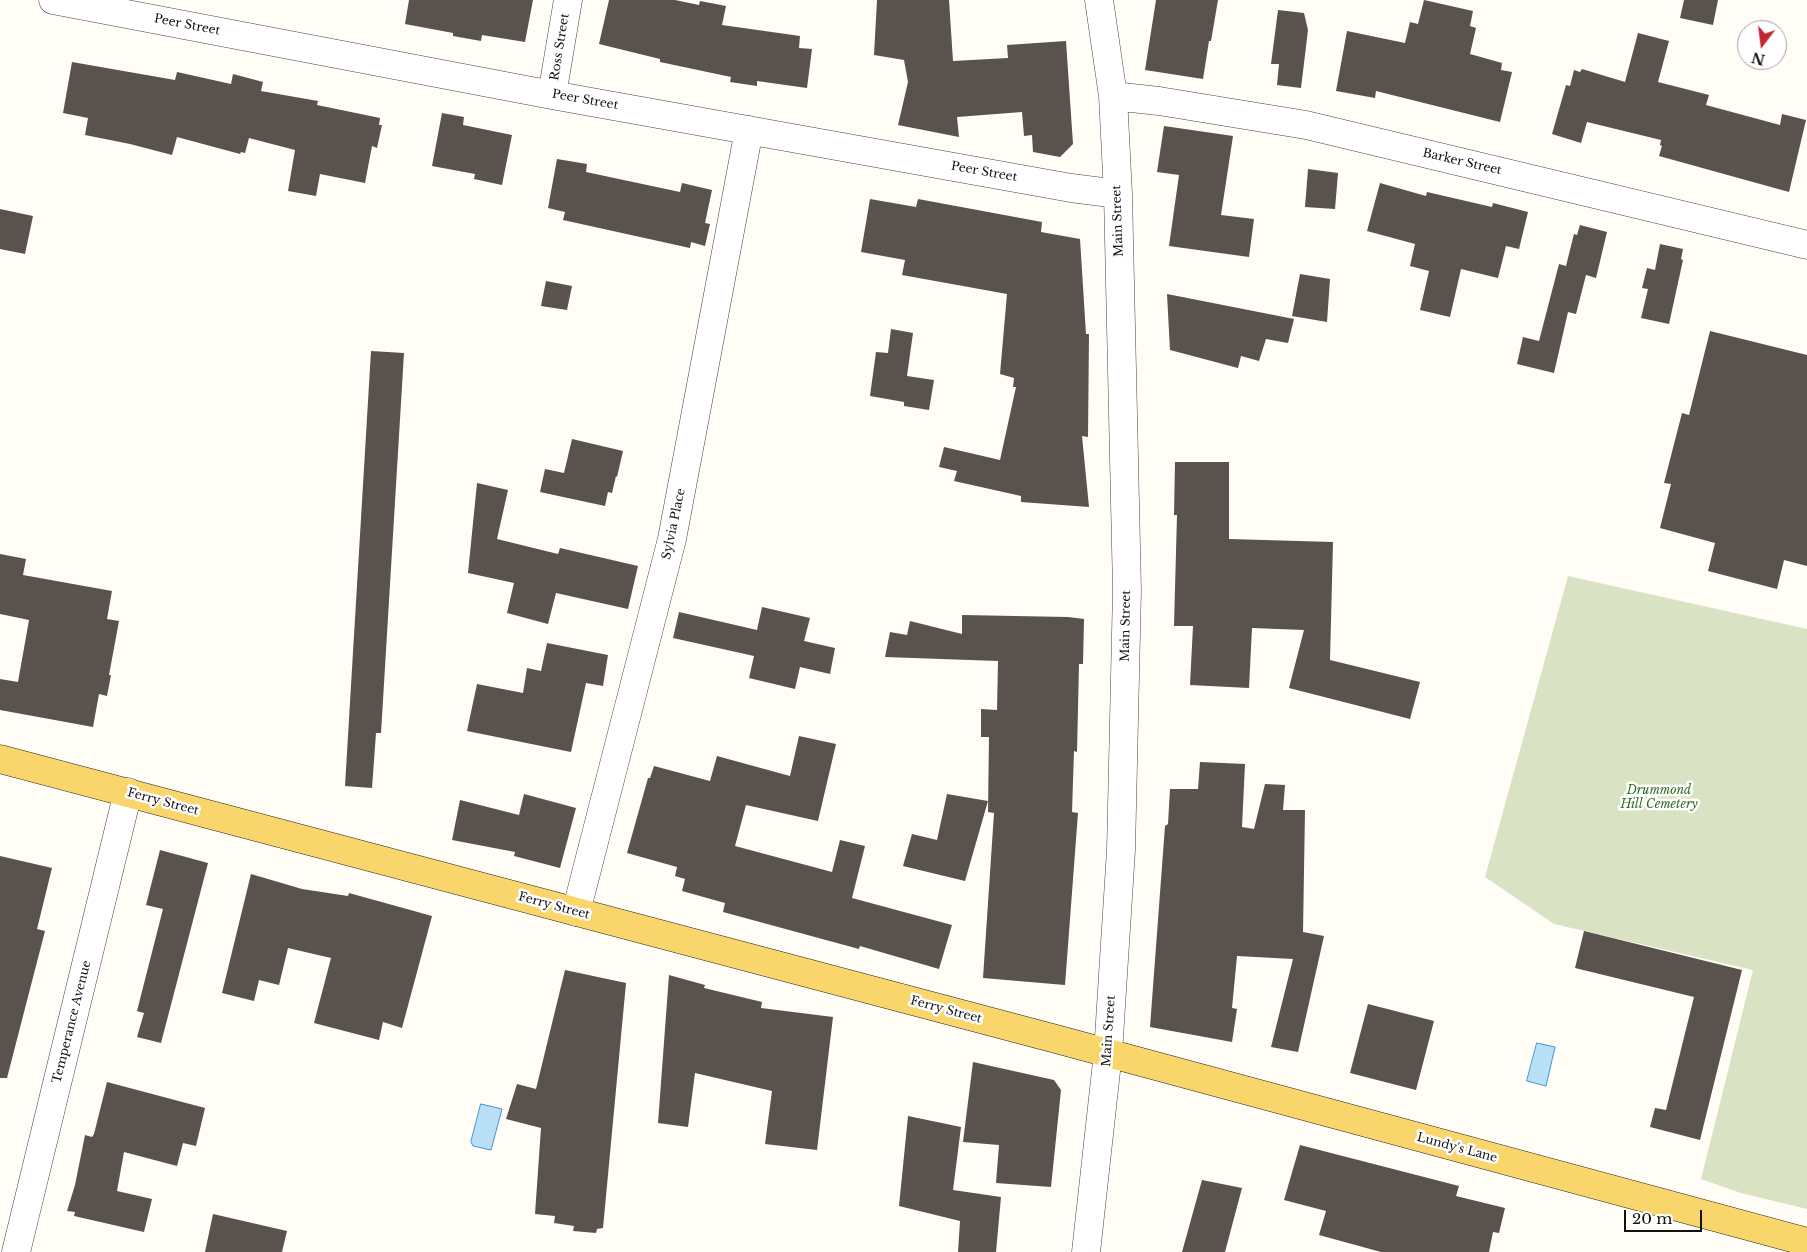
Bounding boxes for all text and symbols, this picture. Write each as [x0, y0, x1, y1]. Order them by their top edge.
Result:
street label: Peer Street [153, 12, 221, 38]
street label: Ross Street [548, 12, 572, 82]
north arrow [1737, 20, 1787, 70]
text: N [1750, 48, 1767, 69]
street label: Peer Street [551, 87, 619, 113]
street label: Barker Street [1421, 146, 1503, 178]
street label: Peer Street [950, 159, 1018, 185]
street label: Main Street [1110, 185, 1126, 257]
street label: Sylvia Place [659, 487, 689, 561]
street label: Main Street [1118, 590, 1134, 662]
park label: Drummond Hill Cemetery [1620, 784, 1698, 812]
street label: Ferry Street [126, 786, 200, 818]
street label: Ferry Street [517, 890, 591, 922]
street label: Temperance Avenue [50, 959, 94, 1085]
street label: Ferry Street [909, 994, 983, 1026]
street label: Main Street [1099, 995, 1119, 1067]
street label: Lundy's Lane [1415, 1130, 1499, 1166]
scale bar [1627, 1200, 1704, 1232]
text: 20 m [1632, 1209, 1672, 1228]

